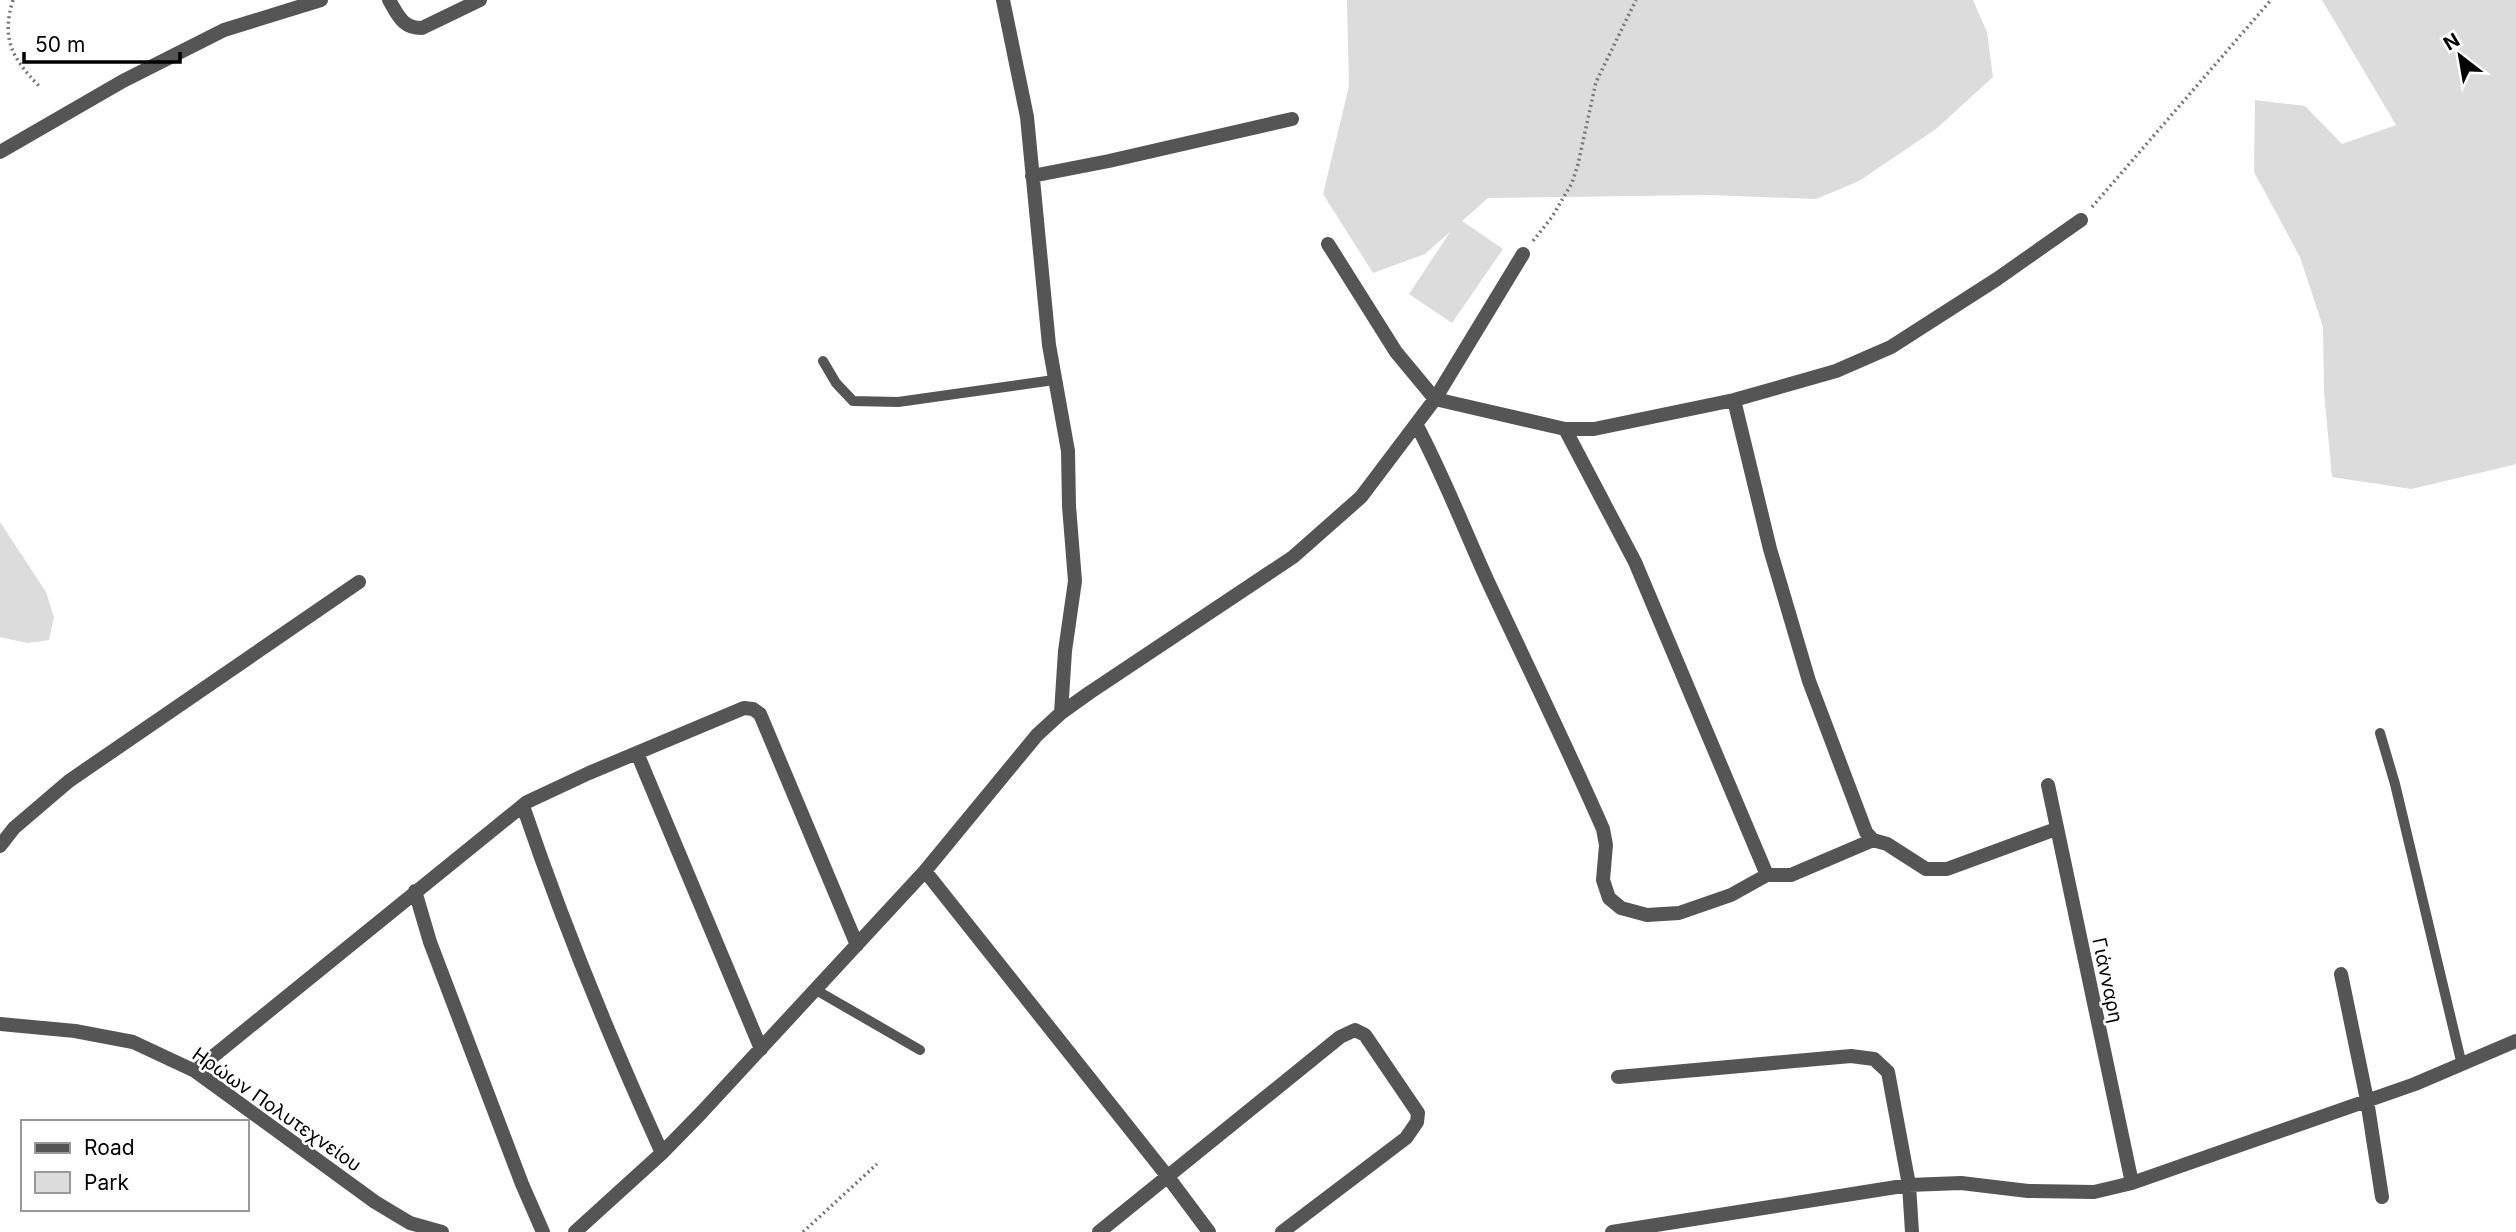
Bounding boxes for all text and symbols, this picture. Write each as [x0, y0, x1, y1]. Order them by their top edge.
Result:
scale bar [24, 21, 180, 65]
north arrow [2425, 21, 2495, 91]
text: N [2439, 28, 2464, 55]
text: 50 m [35, 32, 85, 57]
street label: Γιάνναρη [2087, 936, 2128, 1025]
street label: Ηρώων Πολυτεχνείου [188, 1042, 366, 1176]
legend [21, 1120, 248, 1211]
text: Road [84, 1135, 135, 1160]
text: Park [84, 1170, 129, 1195]

